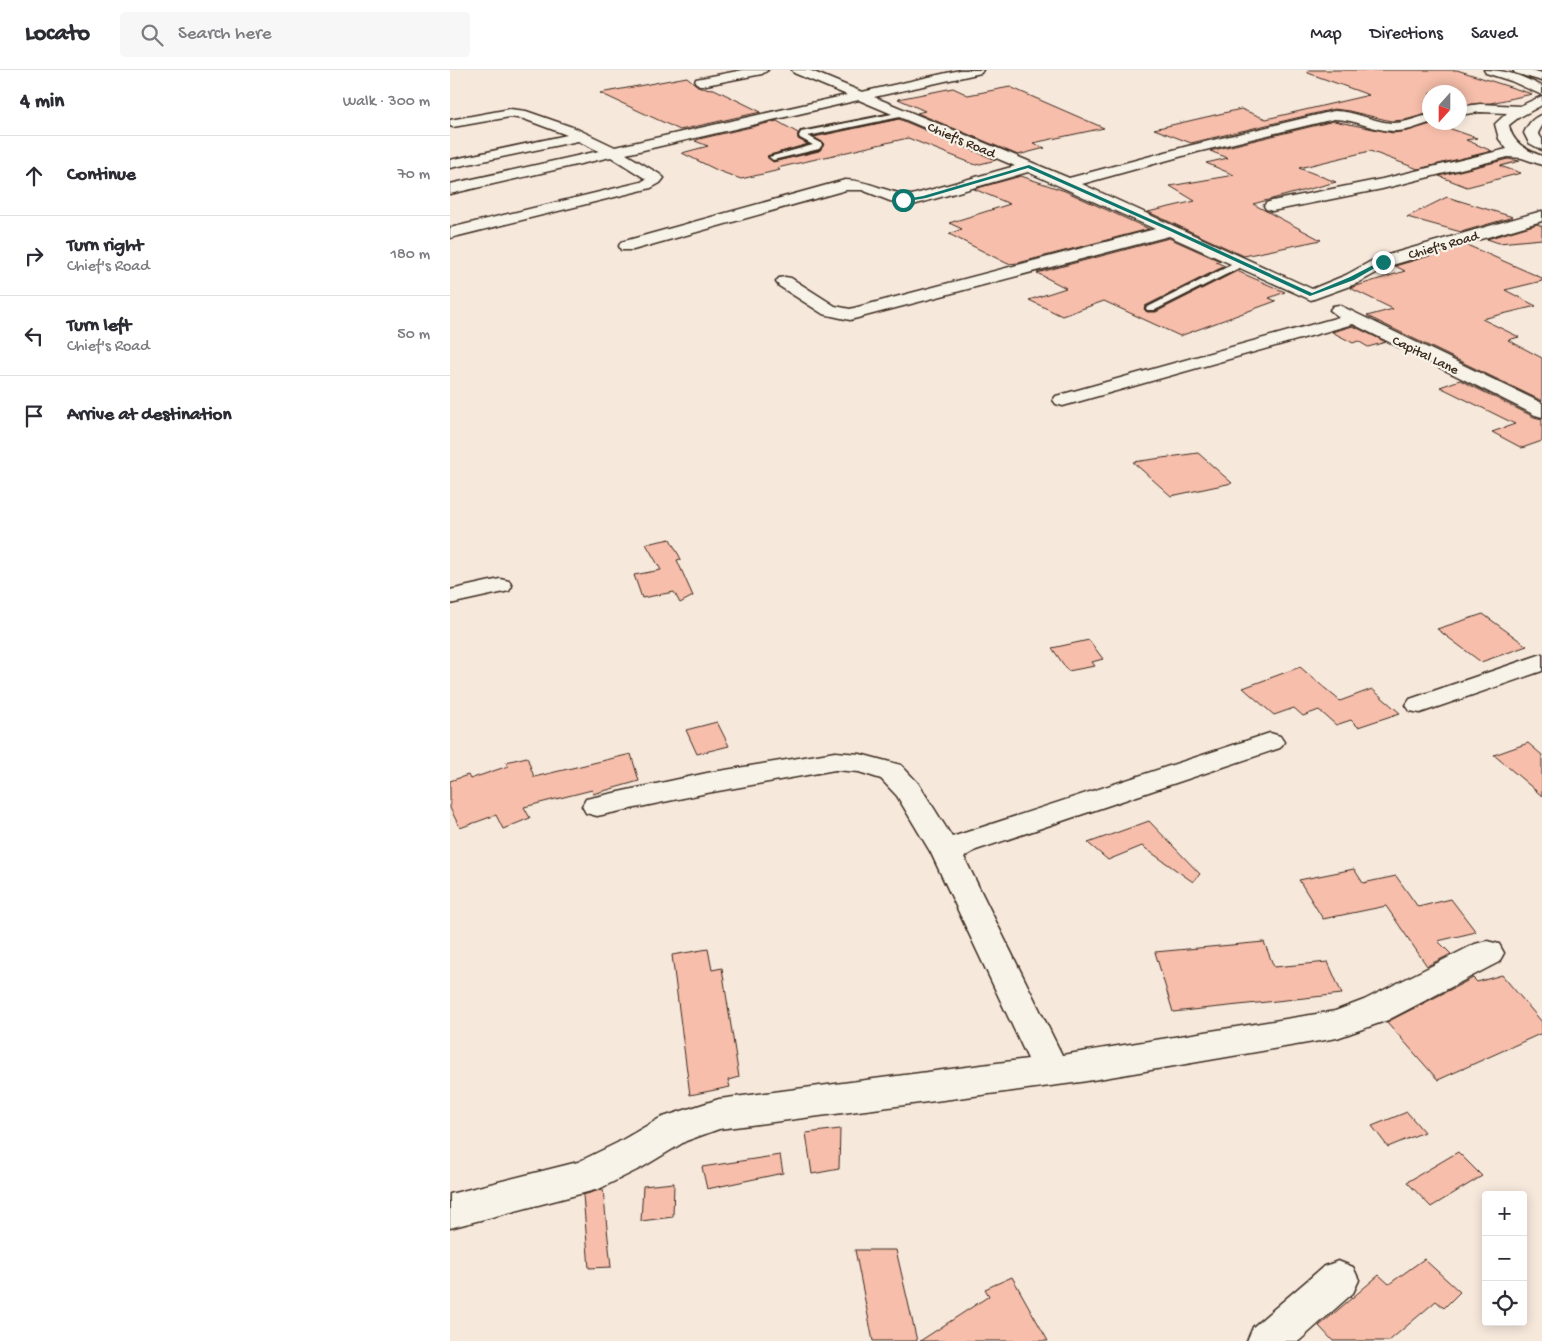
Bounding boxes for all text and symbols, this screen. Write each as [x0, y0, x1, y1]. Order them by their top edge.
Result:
search box [120, 12, 470, 57]
text: Locato [25, 20, 90, 49]
icon: search [138, 21, 166, 49]
text: Search here [178, 23, 272, 46]
text: Map [1310, 24, 1342, 45]
text: Directions [1370, 24, 1443, 45]
text: Saved [1471, 24, 1517, 45]
north arrow [1422, 85, 1467, 130]
text: 4 min [20, 90, 64, 115]
text: Walk · 300 m [343, 93, 430, 112]
street label: Chief's Road [924, 119, 999, 164]
icon: ahead [20, 162, 48, 190]
text: Continue [67, 164, 136, 187]
text: 70 m [397, 166, 430, 185]
route start [892, 189, 915, 212]
street label: Chief's Road [1407, 228, 1482, 265]
text: Turn right [67, 235, 143, 258]
icon: right [20, 242, 48, 270]
text: 180 m [391, 246, 430, 265]
route end [1372, 251, 1395, 274]
text: Chief's Road [67, 258, 150, 277]
text: Turn left [67, 315, 131, 338]
icon: left [20, 322, 48, 350]
text: 50 m [397, 326, 430, 345]
street label: Capital Lane [1389, 333, 1462, 380]
text: Chief's Road [67, 338, 150, 357]
icon: arrive [20, 402, 48, 430]
text: Arrive at destination [67, 404, 231, 427]
map controls [1482, 1191, 1527, 1326]
button: + [1482, 1191, 1527, 1236]
button: − [1482, 1236, 1527, 1281]
button: locate [1482, 1281, 1527, 1326]

